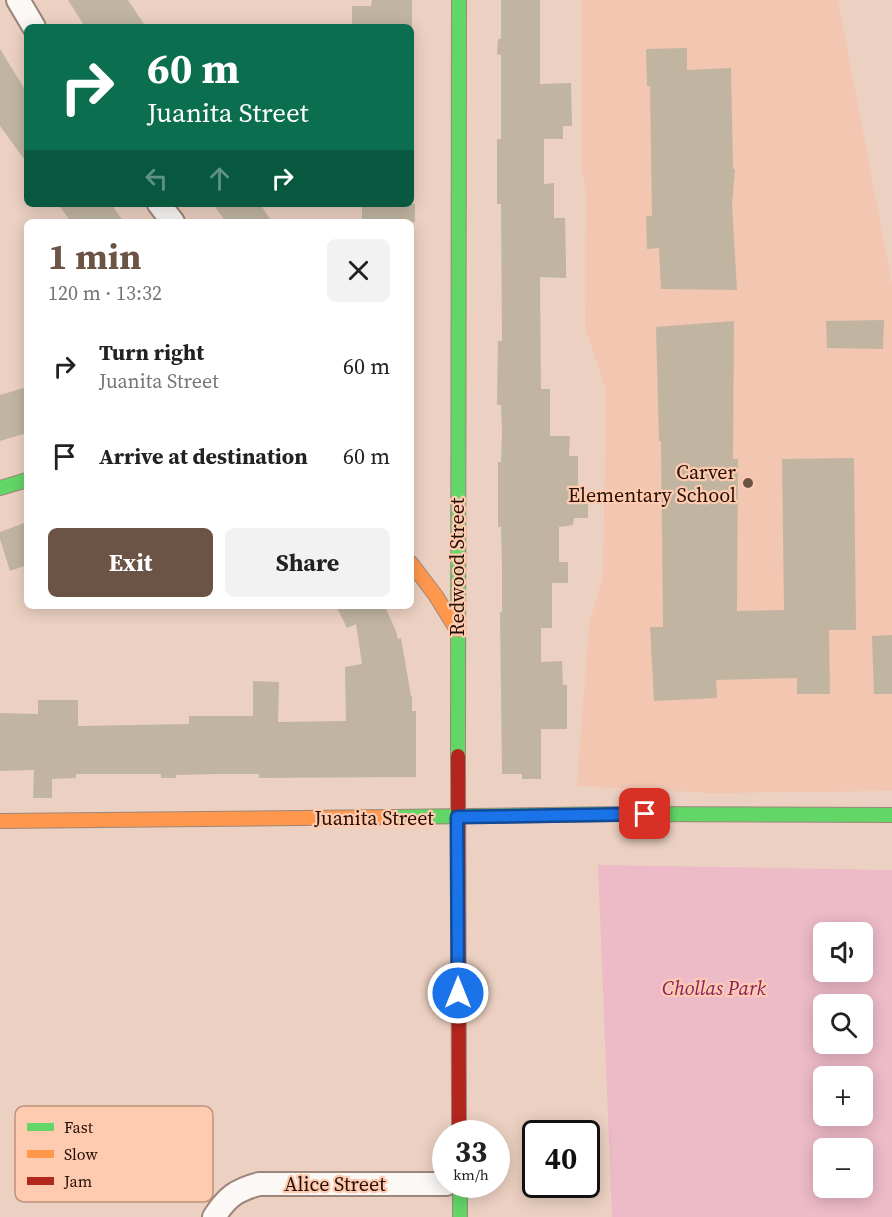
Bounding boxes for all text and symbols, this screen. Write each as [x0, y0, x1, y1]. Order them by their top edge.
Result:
text: 60 m [147, 39, 240, 97]
icon: right [48, 48, 126, 126]
text: Juanita Street [147, 94, 309, 131]
icon: left [140, 162, 173, 195]
icon: ahead [203, 162, 236, 195]
icon: right [266, 162, 299, 195]
text: 1 min [48, 232, 141, 281]
button: close [327, 239, 390, 302]
text: 120 m · 13:32 [48, 279, 162, 307]
text: Turn right [99, 337, 204, 367]
icon: right [48, 350, 81, 383]
text: 60 m [343, 351, 390, 381]
text: Juanita Street [99, 367, 219, 395]
icon: arrive [48, 440, 81, 473]
text: Arrive at destination [99, 441, 308, 471]
text: 60 m [343, 441, 390, 471]
place label: Carver Elementary School [568, 458, 737, 509]
marker: Carver Elementary School [741, 476, 755, 490]
street label: Redwood Street [443, 497, 471, 636]
button: Exit [48, 528, 213, 597]
button: Share [225, 528, 390, 597]
pin [619, 788, 670, 839]
icon: arrive [628, 797, 661, 830]
street label: Juanita Street [313, 804, 434, 832]
map controls [813, 922, 873, 1198]
button: sound [813, 922, 873, 982]
position arrow [426, 961, 490, 1025]
park label: Chollas Park [662, 974, 767, 1002]
button: search [813, 994, 873, 1054]
button: + [813, 1066, 873, 1126]
legend [15, 1106, 213, 1202]
text: Fast [64, 1116, 94, 1138]
speed limit sign: 40 [522, 1120, 600, 1198]
text: 33 [455, 1131, 487, 1172]
button: − [813, 1138, 873, 1198]
text: Slow [64, 1143, 99, 1165]
text: km/h [453, 1164, 489, 1185]
text: Jam [63, 1170, 92, 1192]
street label: Alice Street [284, 1170, 386, 1198]

